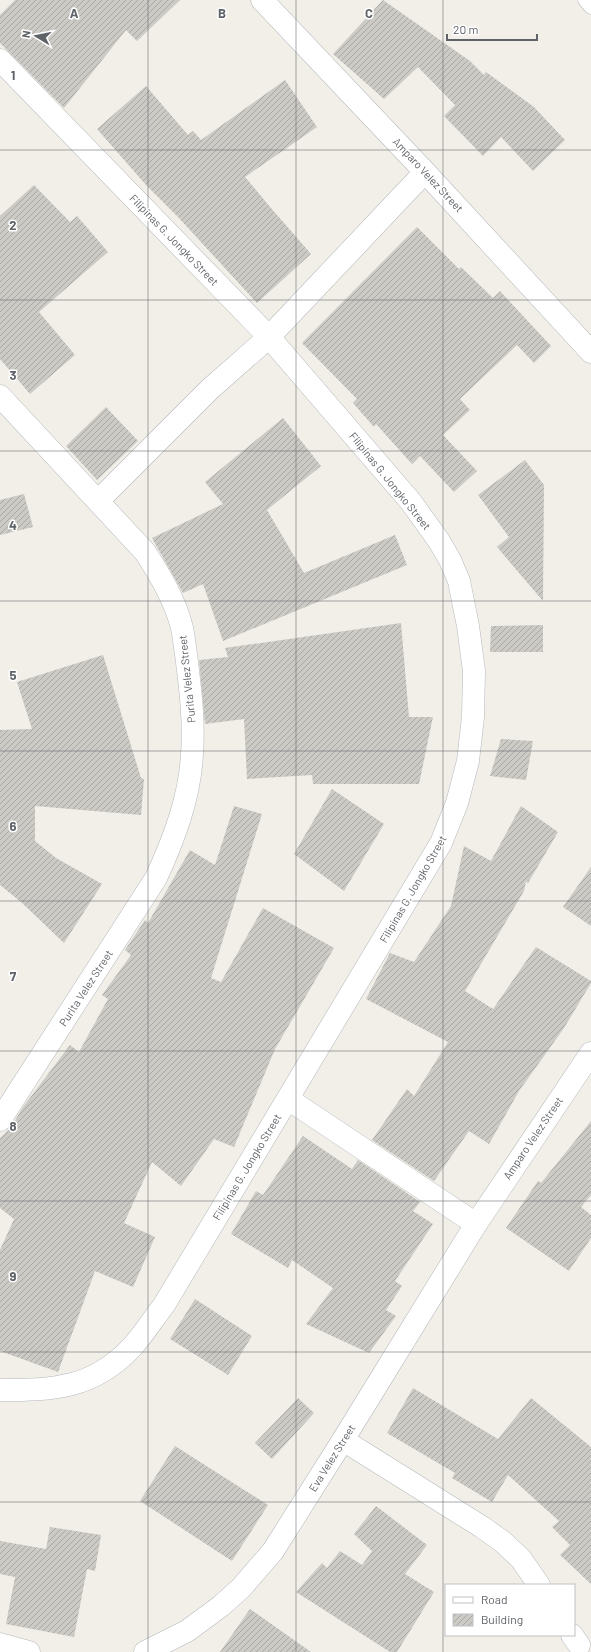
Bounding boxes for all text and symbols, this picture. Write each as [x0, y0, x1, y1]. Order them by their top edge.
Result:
text: A [70, 5, 79, 21]
text: B [218, 5, 226, 21]
text: C [365, 5, 373, 21]
north arrow [16, 16, 56, 56]
scale bar [447, 16, 537, 42]
text: 20 m [453, 22, 479, 36]
text: N [19, 29, 33, 39]
text: 1 [11, 67, 15, 83]
street label: Amparo Velez Street [391, 135, 466, 215]
street label: Filipinas G. Jongko Street [127, 191, 221, 288]
text: 2 [9, 217, 17, 233]
text: 3 [9, 367, 17, 383]
street label: Filipinas G. Jongko Street [347, 429, 434, 532]
text: 4 [9, 517, 17, 533]
street label: Purita Velez Street [175, 634, 198, 724]
text: 5 [9, 667, 17, 683]
text: 6 [10, 818, 17, 834]
street label: Filipinas G. Jongko Street [376, 833, 449, 945]
street label: Purita Velez Street [56, 947, 115, 1028]
text: 7 [10, 968, 17, 984]
street label: Amparo Velez Street [500, 1094, 565, 1182]
street label: Filipinas G. Jongko Street [210, 1111, 284, 1222]
text: 8 [9, 1118, 17, 1134]
text: 9 [10, 1268, 17, 1284]
street label: Eva Velez Street [306, 1422, 357, 1494]
legend [445, 1584, 575, 1636]
text: Road [481, 1592, 508, 1606]
text: Building [481, 1612, 523, 1626]

